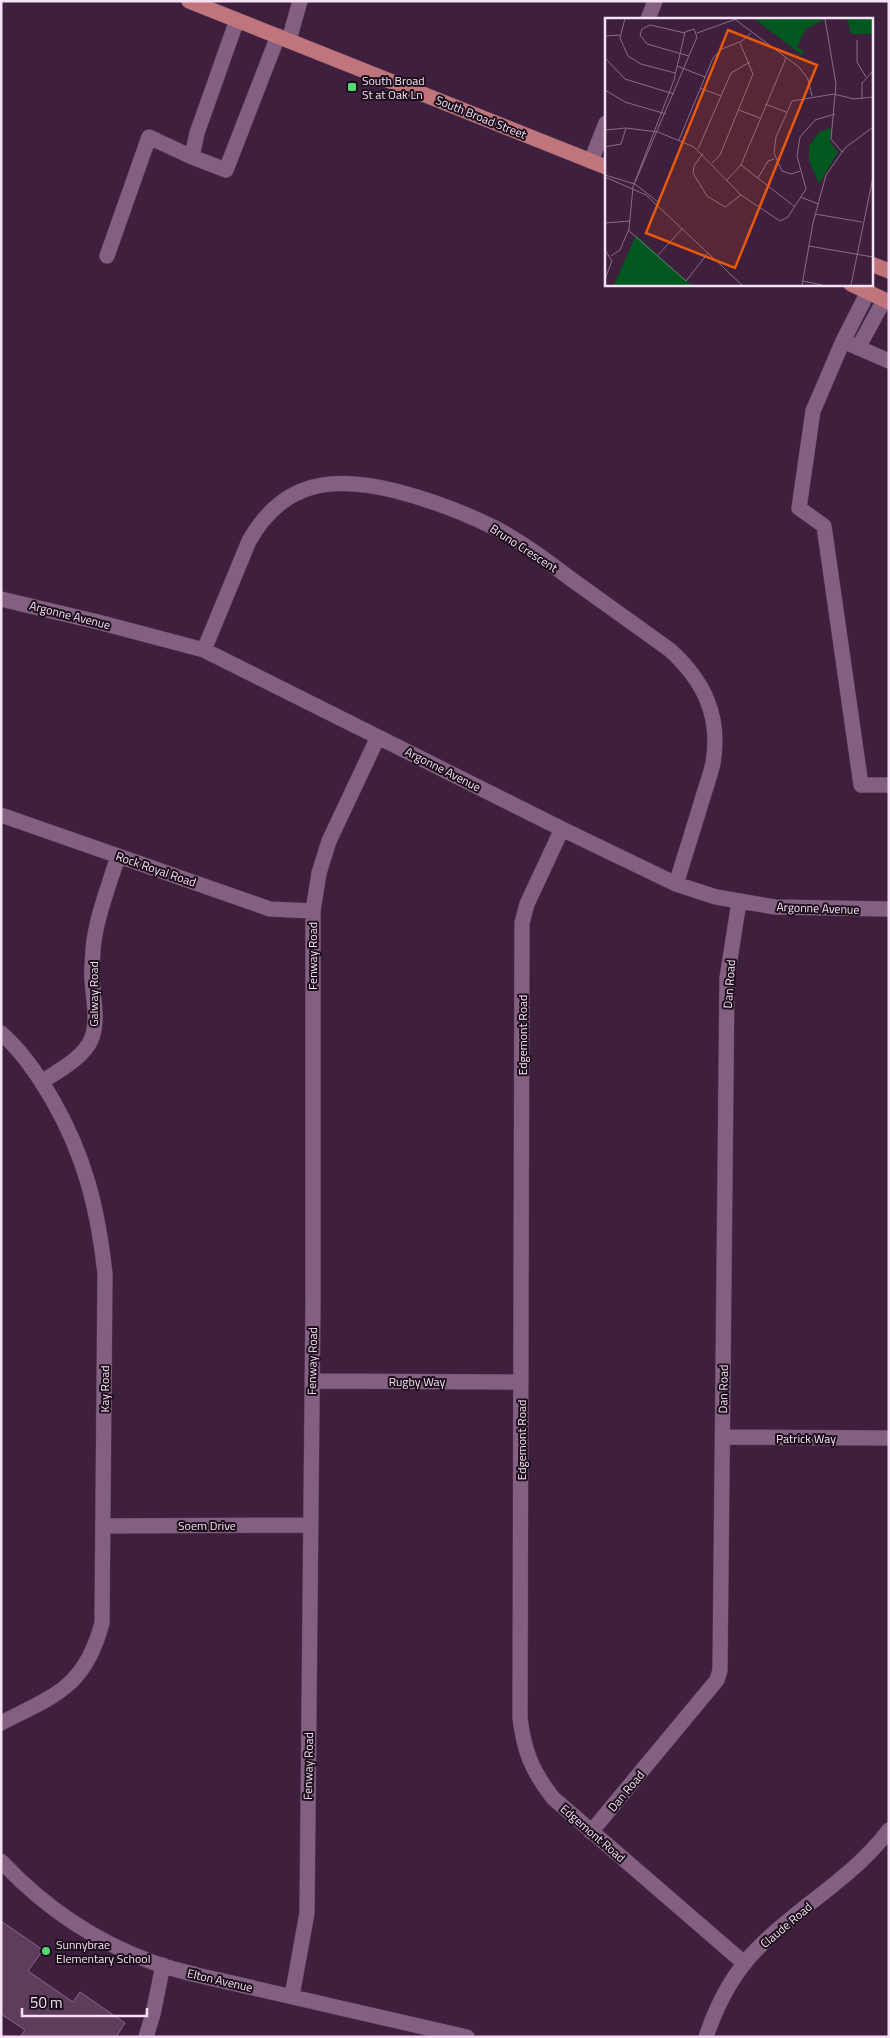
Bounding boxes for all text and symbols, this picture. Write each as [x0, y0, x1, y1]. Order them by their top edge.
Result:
inset map [605, 18, 872, 285]
place label: South Broad St at Oak Ln [362, 71, 425, 104]
marker: South Broad St at Oak Ln [346, 81, 358, 93]
street label: South Broad Street [433, 90, 530, 144]
street label: Bruno Crescent [486, 519, 562, 577]
street label: Argonne Avenue [28, 596, 112, 634]
street label: Argonne Avenue [402, 742, 484, 796]
street label: Rock Royal Road [113, 846, 199, 892]
street label: Argonne Avenue [776, 897, 860, 919]
street label: Fenway Road [303, 922, 322, 990]
street label: Dan Road [718, 959, 740, 1009]
street label: Galway Road [84, 961, 103, 1027]
street label: Edgemont Road [513, 995, 532, 1075]
street label: Fenway Road [302, 1327, 322, 1395]
street label: Dan Road [713, 1364, 733, 1414]
street label: Kay Road [95, 1365, 114, 1413]
street label: Rugby Way [389, 1372, 446, 1391]
street label: Edgemont Road [512, 1400, 531, 1480]
street label: Patrick Way [776, 1429, 836, 1448]
street label: Soem Drive [178, 1516, 236, 1535]
street label: Fenway Road [298, 1732, 318, 1800]
street label: Dan Road [603, 1766, 649, 1816]
street label: Edgemont Road [556, 1799, 630, 1867]
street label: Claude Road [756, 1898, 816, 1952]
place label: Sunnybrae Elementary School [56, 1935, 150, 1968]
marker: Sunnybrae Elementary School [40, 1945, 52, 1957]
street label: Elton Avenue [185, 1963, 255, 1997]
scale bar [22, 1986, 148, 2018]
text: 50 m [30, 1991, 63, 2014]

